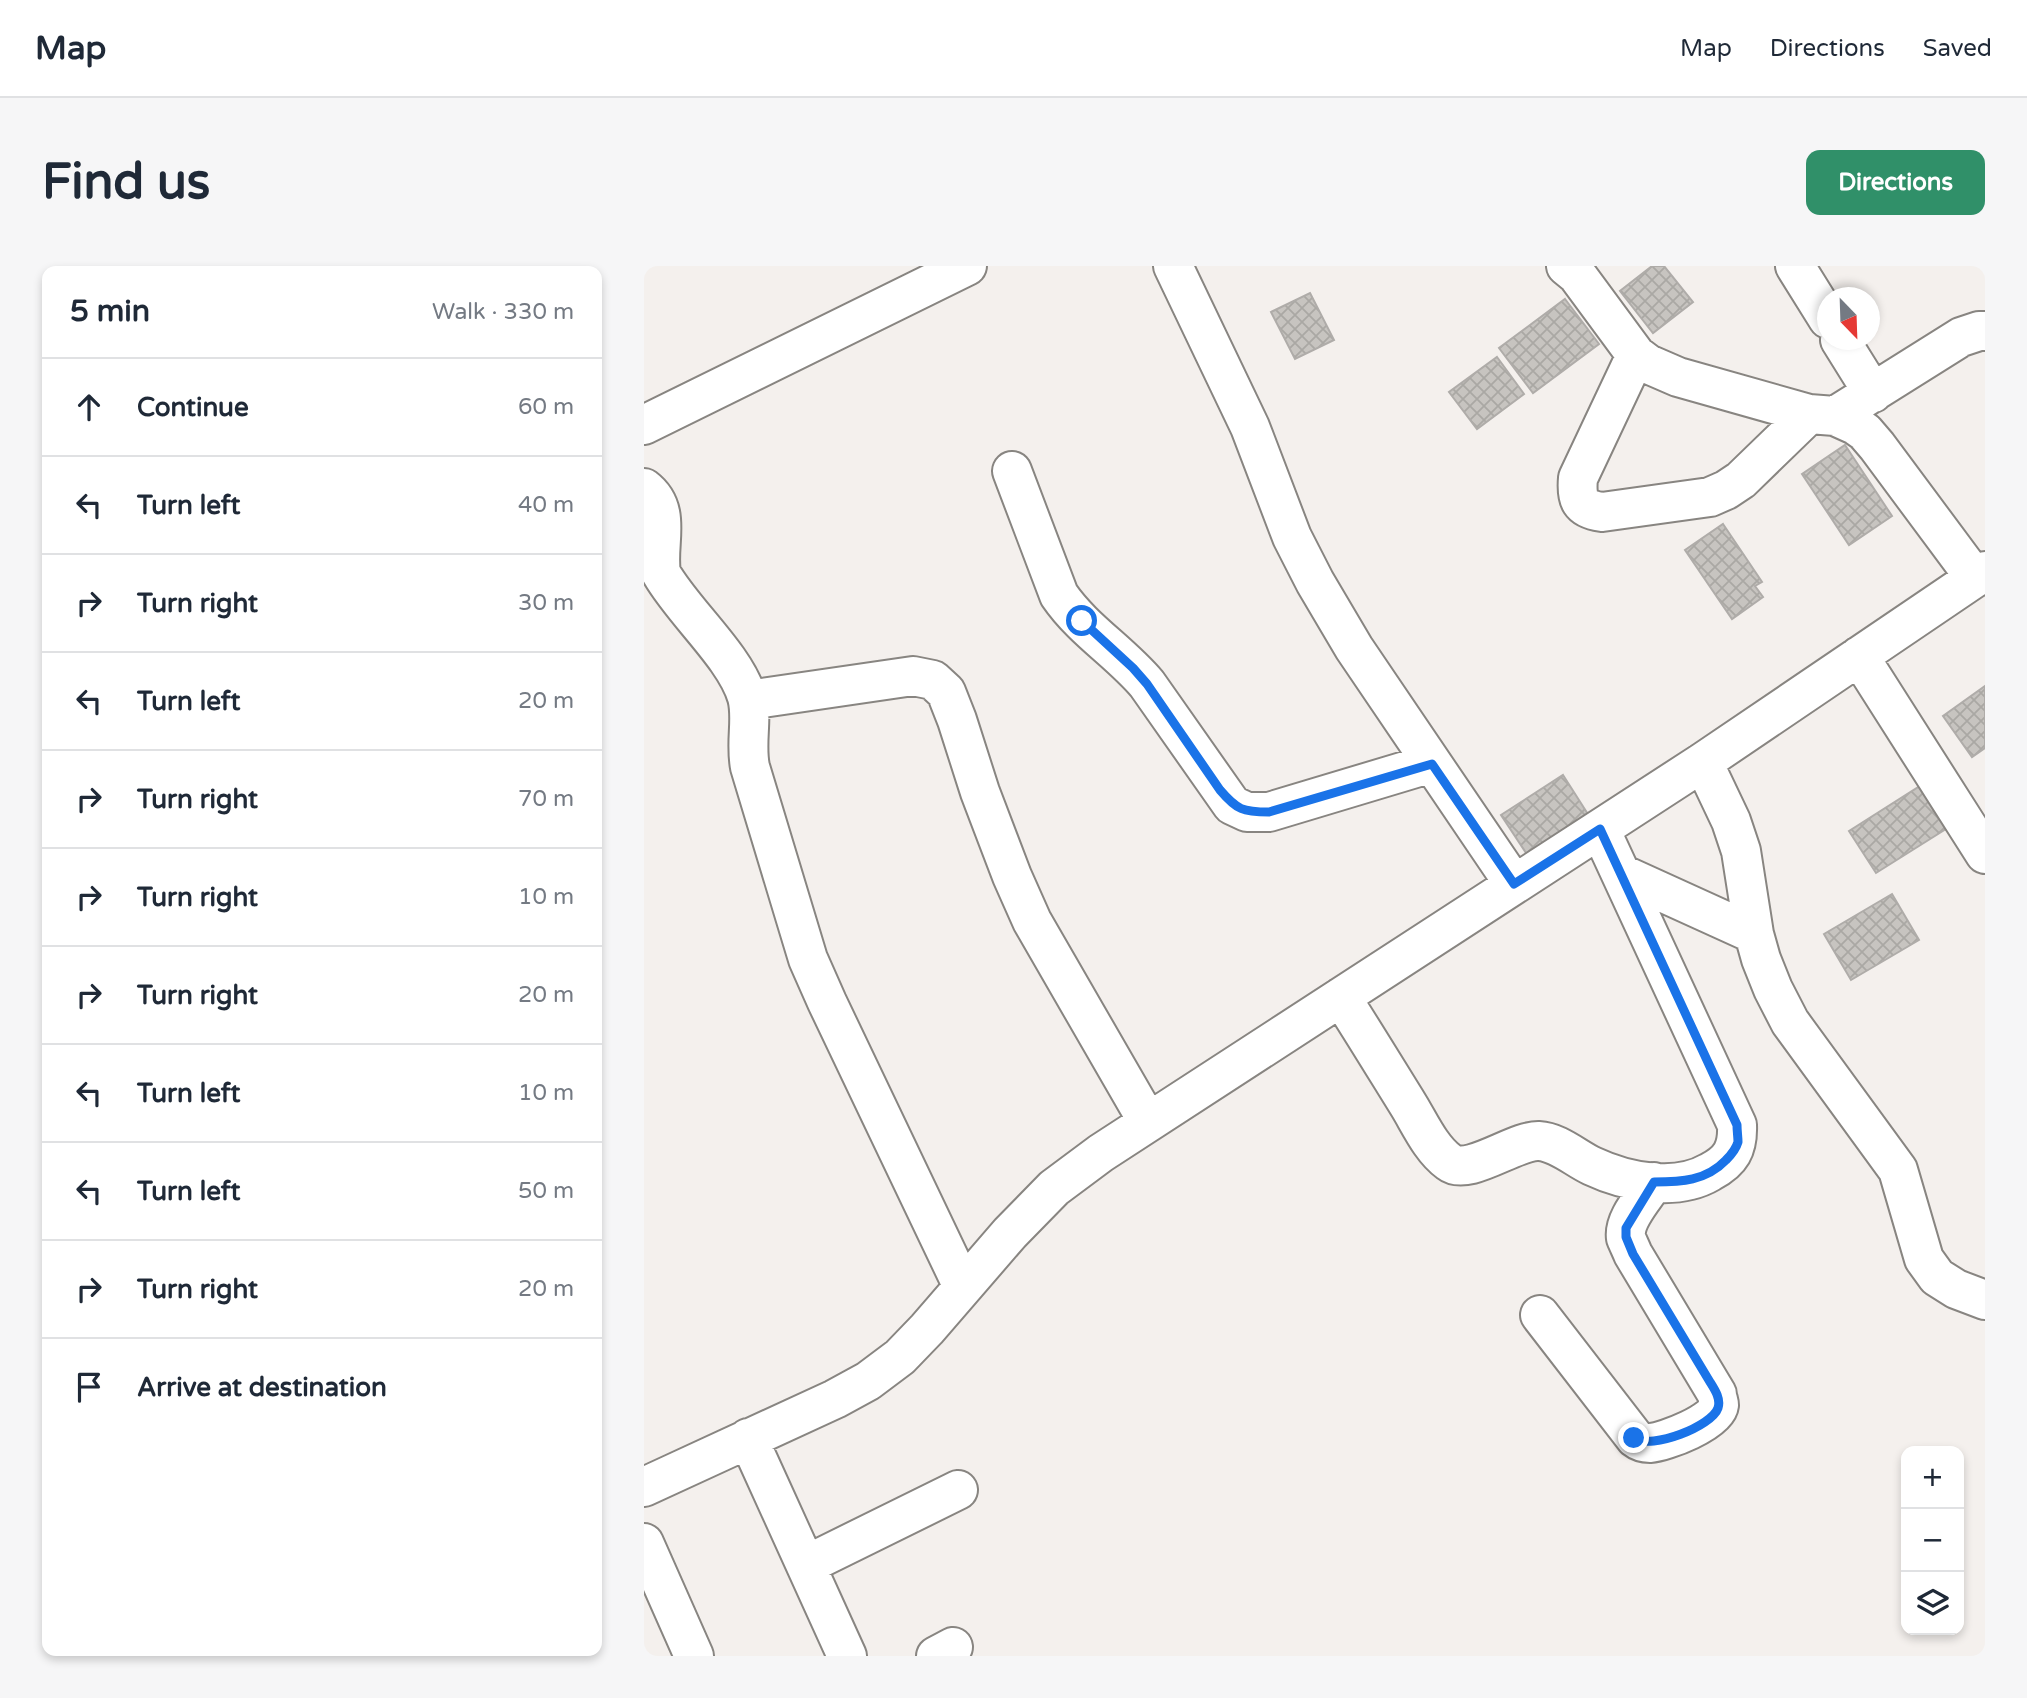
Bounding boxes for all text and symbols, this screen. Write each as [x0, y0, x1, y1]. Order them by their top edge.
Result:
text: Map [35, 29, 106, 68]
text: Map [1680, 34, 1732, 63]
text: Directions [1770, 34, 1885, 63]
text: Saved [1923, 34, 1992, 63]
button: Directions [1806, 150, 1985, 215]
text: Find us [42, 153, 210, 212]
north arrow [1817, 287, 1880, 350]
text: 5 min [70, 293, 150, 330]
text: Walk · 330 m [432, 298, 574, 326]
icon: ahead [70, 388, 108, 426]
text: Continue [137, 392, 249, 423]
text: 60 m [518, 393, 574, 421]
icon: left [70, 486, 108, 524]
text: Turn left [137, 490, 240, 521]
text: 40 m [518, 491, 574, 519]
icon: right [70, 584, 108, 622]
text: Turn right [137, 588, 258, 619]
text: 30 m [518, 589, 574, 617]
route start [1066, 605, 1097, 636]
icon: left [70, 682, 108, 720]
text: Turn left [137, 686, 240, 717]
text: 20 m [518, 687, 574, 715]
icon: right [70, 780, 108, 818]
text: Turn right [137, 784, 258, 815]
text: 70 m [518, 785, 574, 813]
icon: right [70, 878, 108, 916]
text: Turn right [137, 882, 258, 913]
text: 10 m [518, 883, 574, 911]
icon: right [70, 976, 108, 1014]
text: Turn right [137, 980, 258, 1011]
text: 20 m [518, 981, 574, 1009]
icon: left [70, 1074, 108, 1112]
text: Turn left [137, 1078, 240, 1109]
text: 10 m [518, 1079, 574, 1107]
icon: left [70, 1172, 108, 1210]
text: Turn left [137, 1176, 240, 1207]
text: 50 m [518, 1177, 574, 1205]
icon: right [70, 1270, 108, 1308]
text: Turn right [137, 1274, 258, 1305]
text: 20 m [518, 1275, 574, 1303]
icon: arrive [70, 1368, 108, 1406]
text: Arrive at destination [137, 1372, 387, 1403]
route end [1618, 1422, 1649, 1453]
map controls [1901, 1446, 1964, 1635]
button: + [1901, 1446, 1964, 1509]
button: − [1901, 1509, 1964, 1572]
button: layers [1901, 1572, 1964, 1635]

